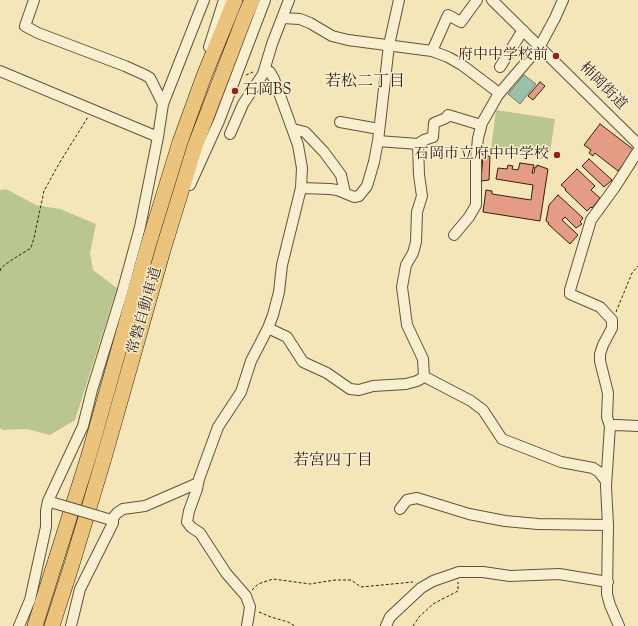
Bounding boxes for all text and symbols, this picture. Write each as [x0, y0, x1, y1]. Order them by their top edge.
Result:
place label: 府中中学校前 [458, 47, 548, 65]
marker: 府中中学校前 [551, 51, 561, 61]
street label: 柿岡街道 [574, 59, 630, 115]
district label: 若松二丁目 [325, 73, 405, 93]
place label: 石岡BS [243, 82, 291, 100]
marker: 石岡BS [230, 86, 240, 96]
place label: 石岡市立府中中学校 [414, 146, 549, 164]
marker: 石岡市立府中中学校 [552, 150, 562, 160]
street label: 常磐自動車道 [125, 265, 167, 357]
district label: 若宮四丁目 [293, 452, 373, 472]

